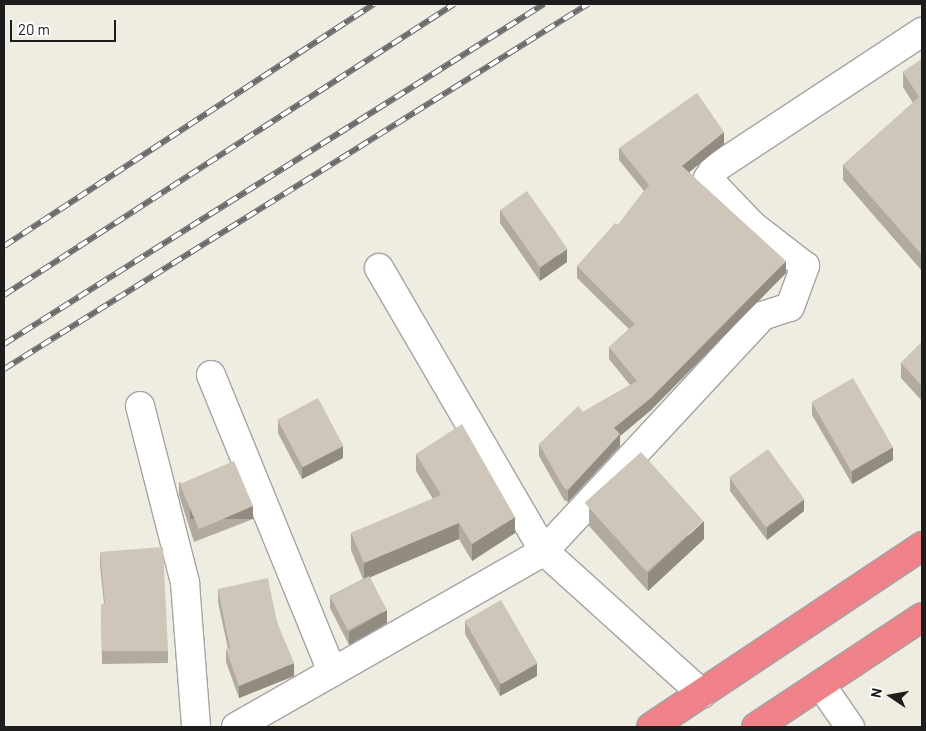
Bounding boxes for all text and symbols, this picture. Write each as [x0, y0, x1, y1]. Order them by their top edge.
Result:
scale bar [12, 10, 119, 42]
text: 20 m [18, 20, 50, 38]
north arrow [866, 671, 916, 721]
text: N [867, 686, 885, 699]

